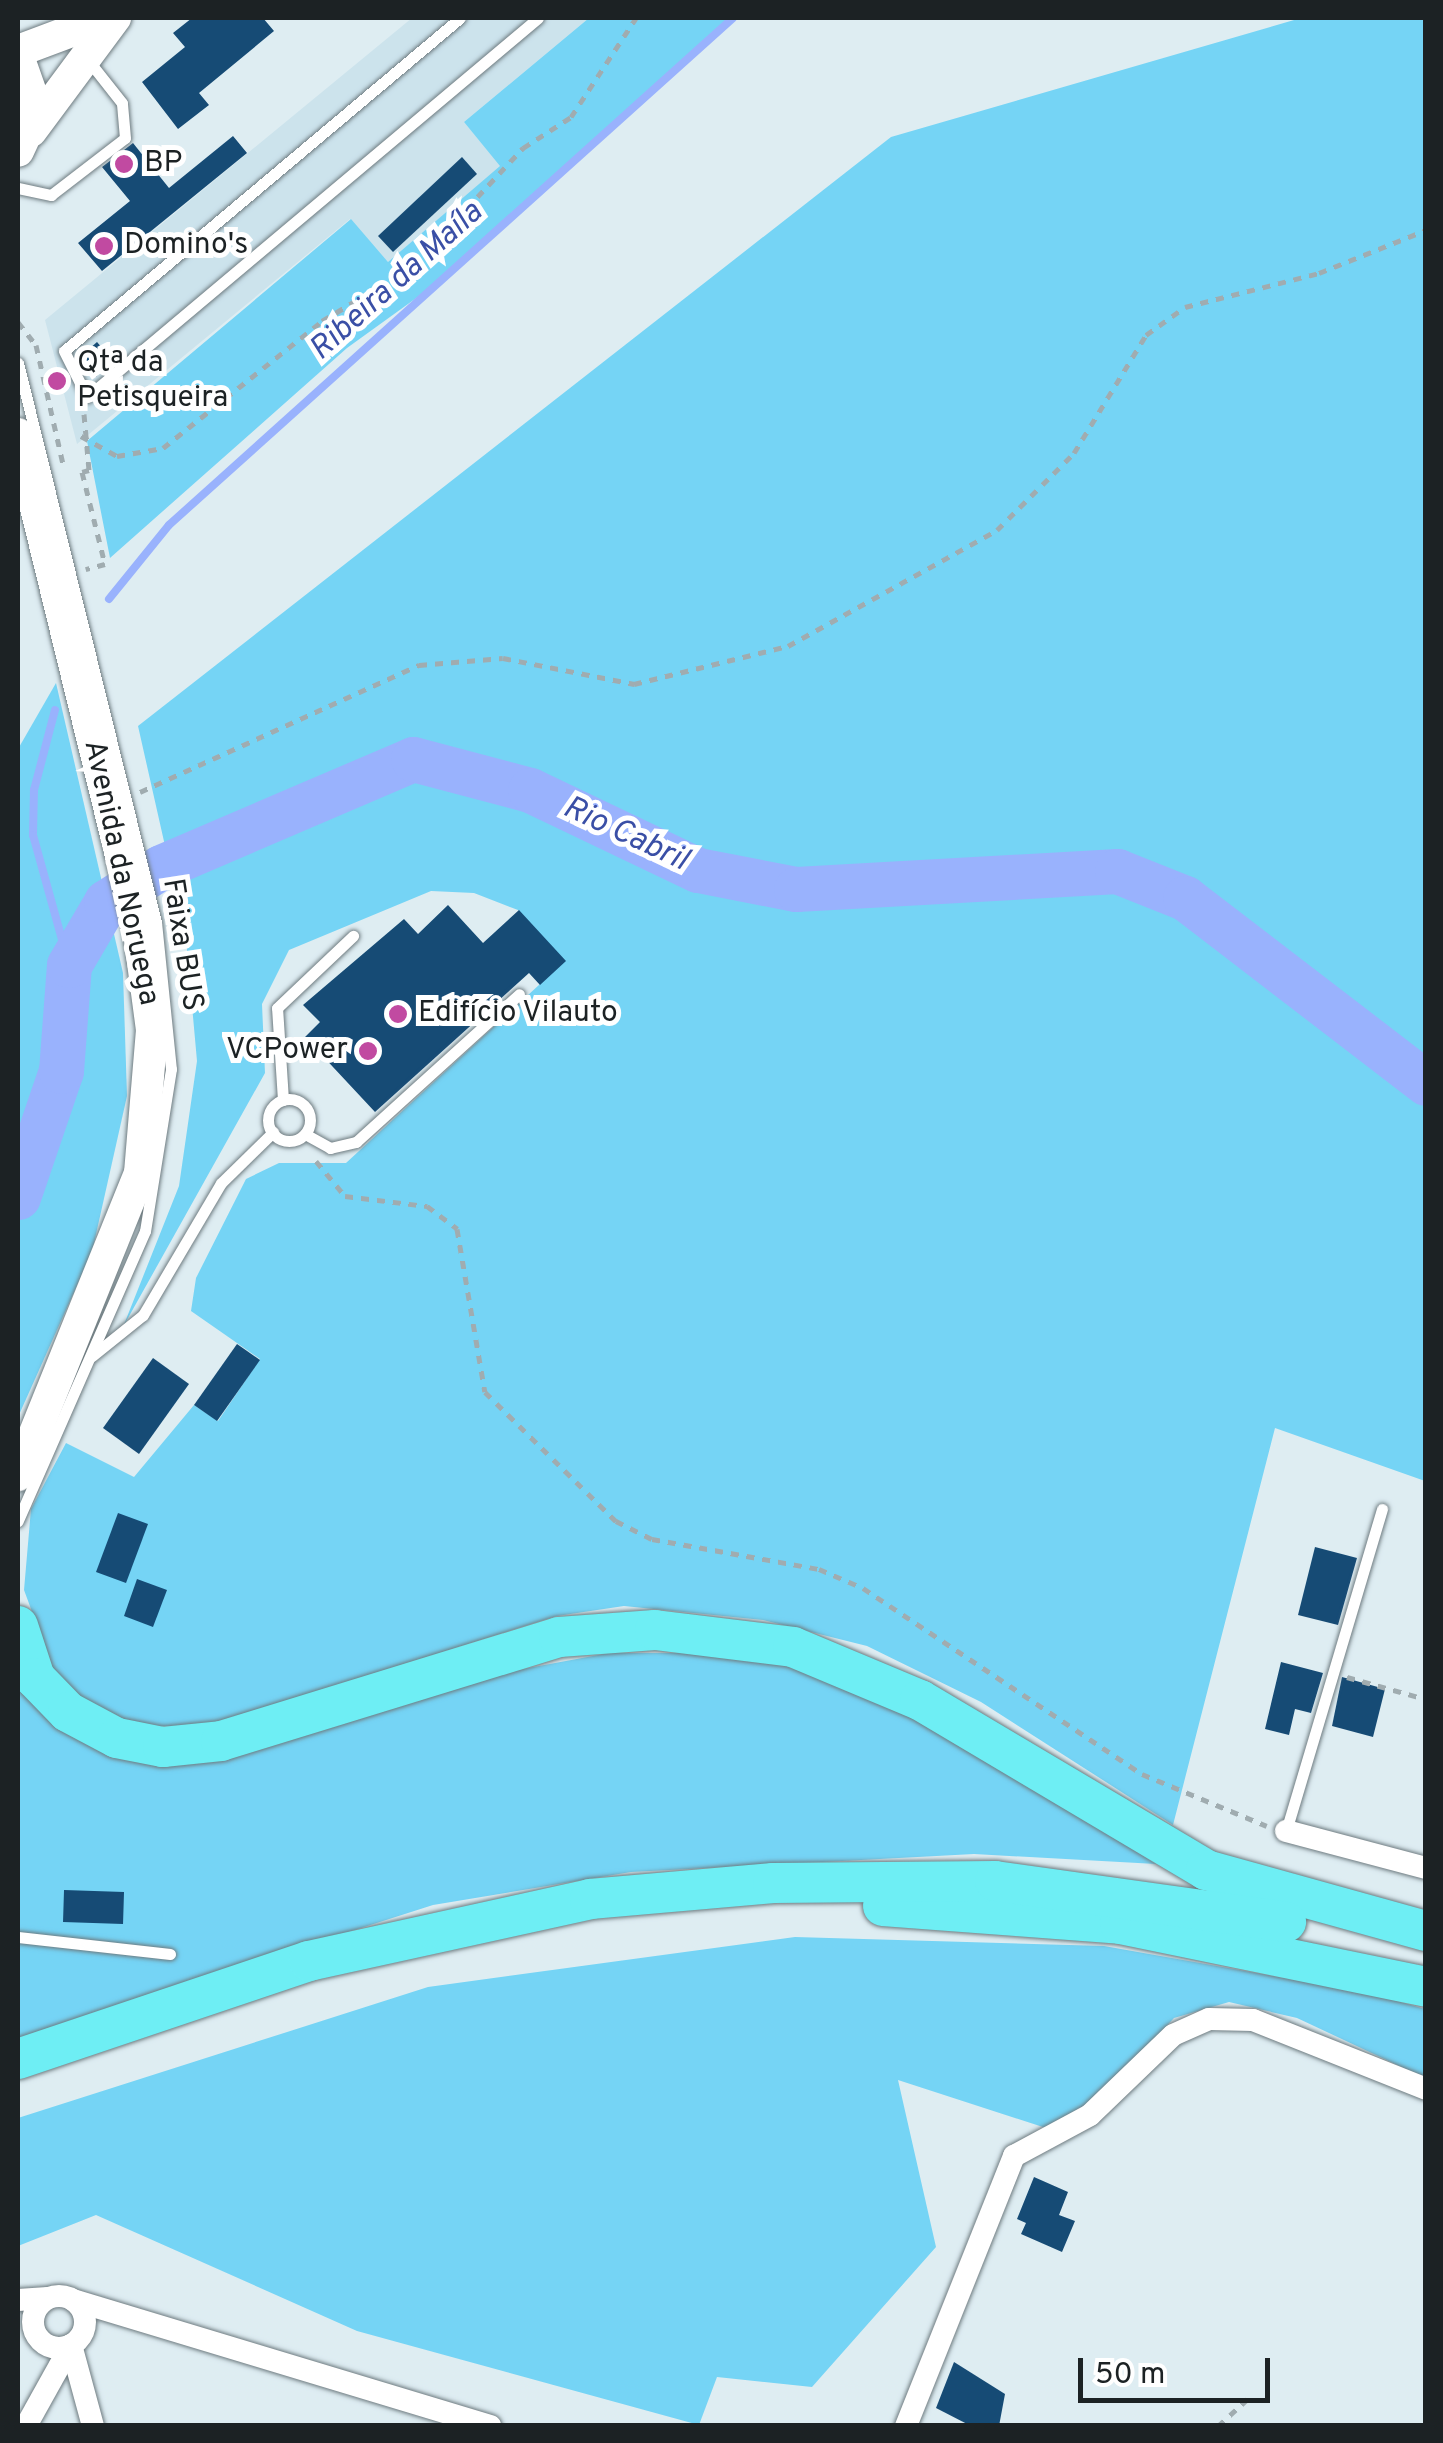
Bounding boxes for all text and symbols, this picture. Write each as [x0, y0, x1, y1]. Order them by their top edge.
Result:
place label: BP [144, 146, 182, 182]
marker: BP [113, 153, 135, 175]
water label: Ribeira da Maíla [303, 194, 491, 370]
place label: Domino's [124, 228, 248, 264]
marker: Domino's [93, 235, 115, 257]
place label: Qtª da Petisqueira [77, 346, 228, 416]
marker: Qtª da Petisqueira [46, 370, 68, 392]
street label: Avenida da Noruega [74, 737, 166, 1009]
water label: Rio Cabril [556, 789, 694, 881]
street label: Faixa BUS [153, 876, 209, 1014]
place label: Edifício Vilauto [418, 996, 619, 1032]
marker: Edifício Vilauto [387, 1003, 409, 1025]
place label: VCPower [226, 1033, 348, 1069]
marker: VCPower [357, 1040, 379, 1062]
scale bar [1083, 2338, 1276, 2400]
text: 50 m [1095, 2357, 1165, 2394]

